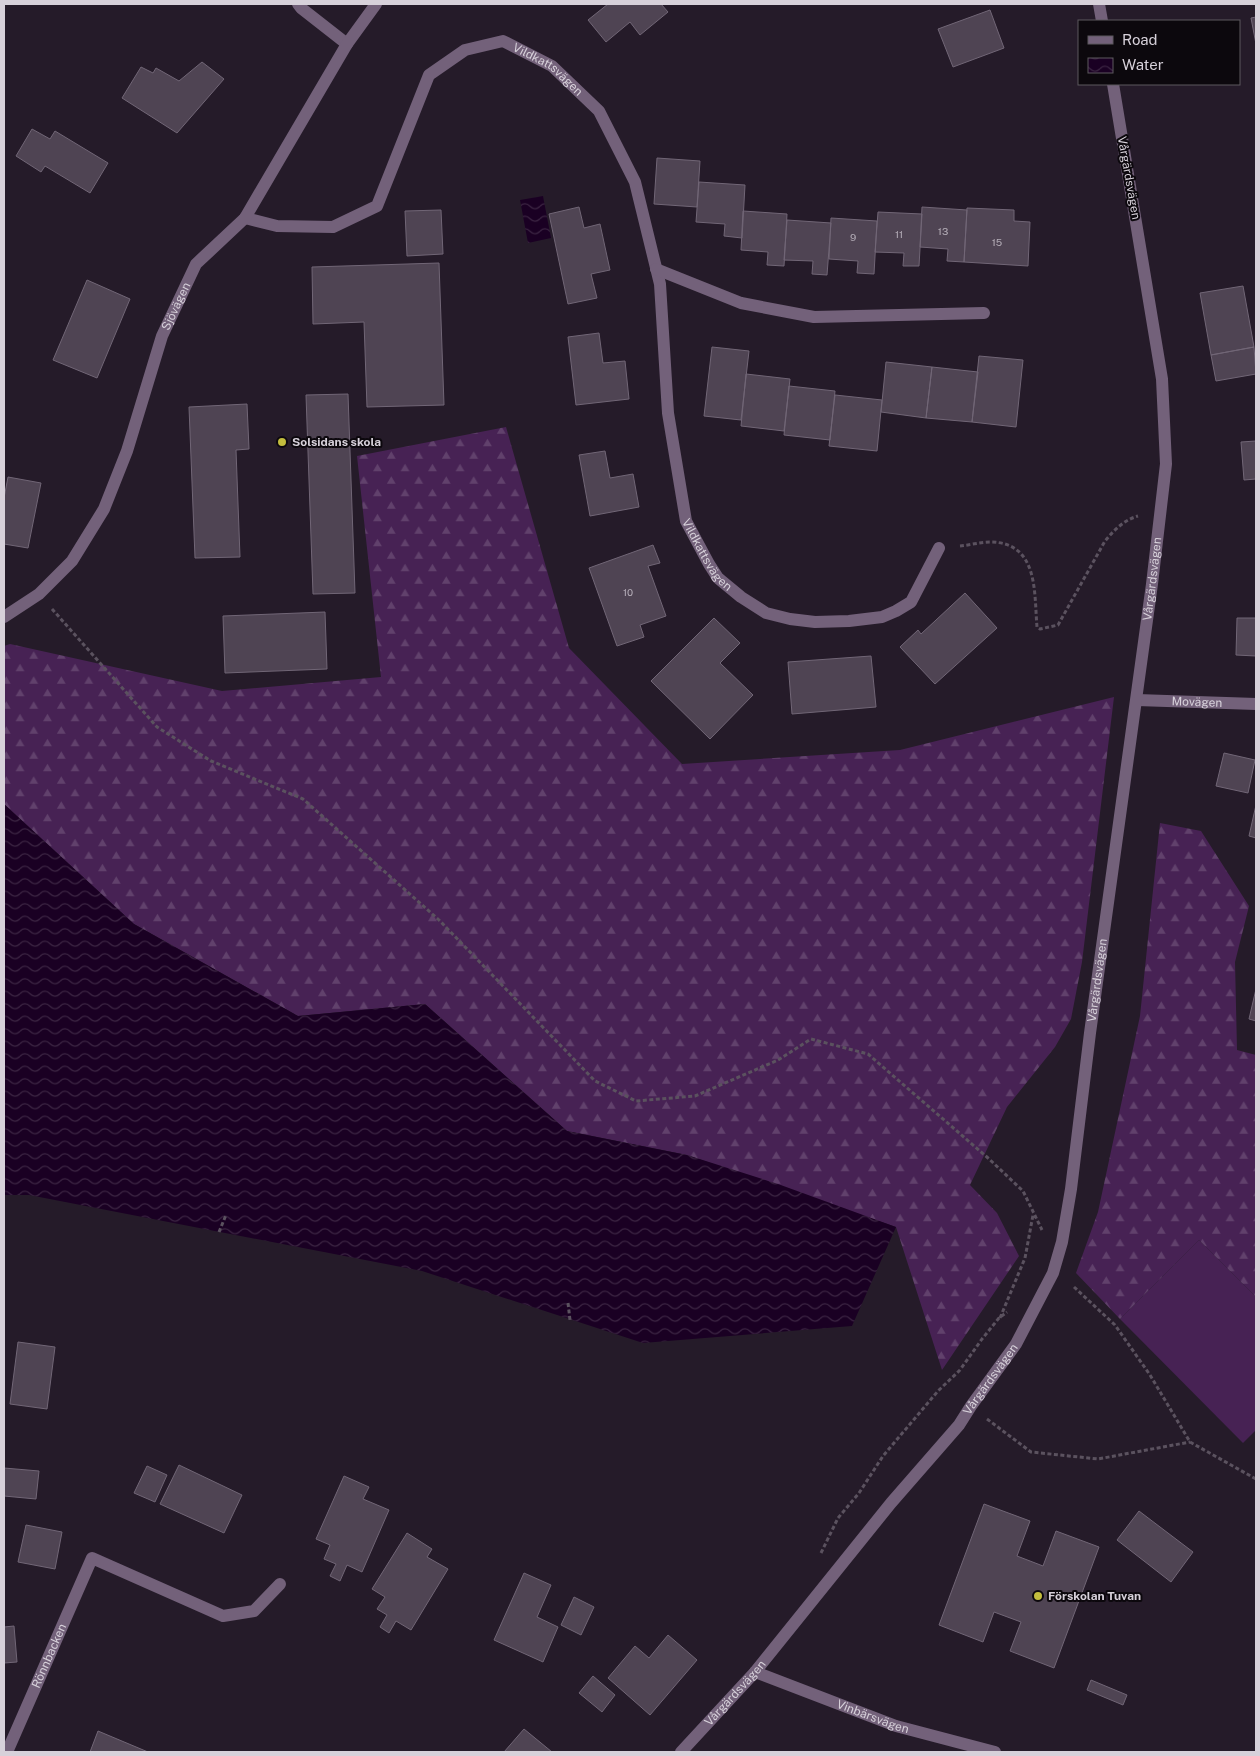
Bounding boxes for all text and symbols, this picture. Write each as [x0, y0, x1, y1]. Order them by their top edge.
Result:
legend [1078, 20, 1240, 85]
text: Road [1122, 31, 1158, 48]
street label: Vildkattsvägen [510, 40, 586, 99]
text: Water [1122, 56, 1164, 73]
street label: Vårgärdsvägen [1115, 135, 1143, 221]
house number: 13 [938, 225, 948, 237]
house number: 11 [895, 228, 903, 240]
house number: 9 [850, 231, 856, 243]
house number: 15 [992, 236, 1002, 248]
street label: Sjövägen [159, 280, 193, 333]
place label: Solsidans skola [292, 435, 381, 449]
marker: Solsidans skola [276, 436, 288, 448]
street label: Vildkattsvägen [679, 516, 735, 594]
street label: Vårgärdsvägen [1140, 536, 1164, 622]
house number: 10 [623, 586, 633, 598]
street label: Movägen [1171, 694, 1223, 710]
street label: Vårgärdsvägen [1085, 938, 1110, 1023]
street label: Vårgärdsvägen [960, 1341, 1021, 1417]
place label: Förskolan Tuvan [1048, 1589, 1141, 1603]
marker: Förskolan Tuvan [1032, 1590, 1044, 1602]
street label: Rönnbacken [29, 1621, 69, 1690]
street label: Vårgärdsvägen [702, 1657, 769, 1729]
street label: Vinbärsvägen [835, 1697, 910, 1736]

